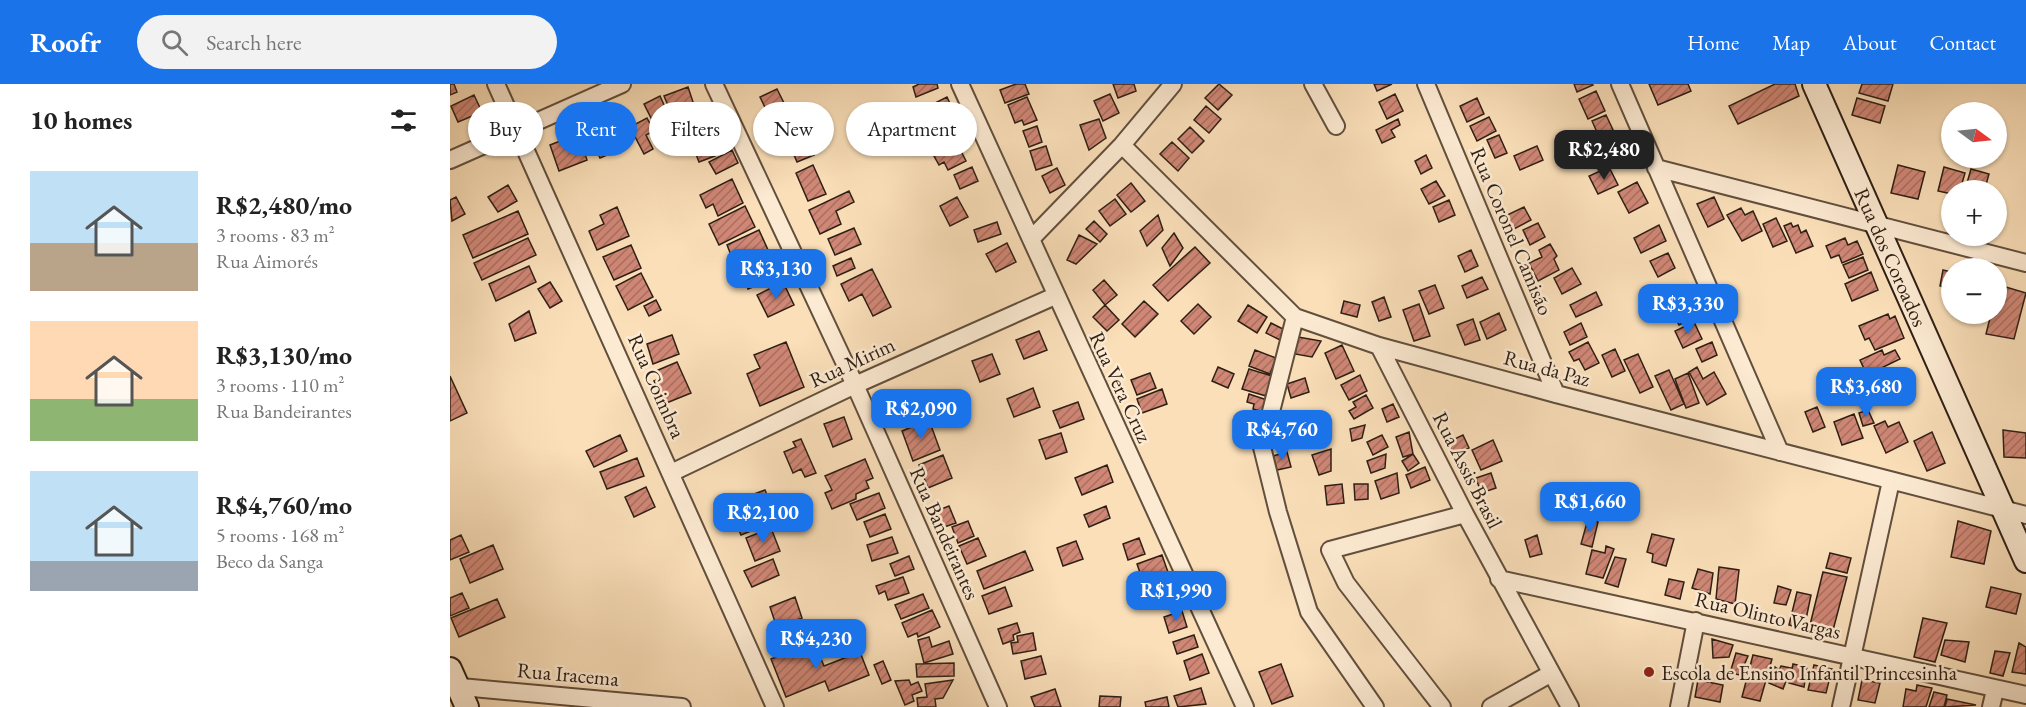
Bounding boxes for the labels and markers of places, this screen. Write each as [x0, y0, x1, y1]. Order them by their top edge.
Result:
pin: R$2,480 [1549, 130, 1659, 181]
pin: R$3,130 [721, 249, 831, 300]
pin: R$3,330 [1633, 284, 1743, 335]
pin: R$3,680 [1811, 367, 1921, 418]
pin: R$2,090 [866, 389, 976, 440]
pin: R$4,760 [1227, 410, 1337, 461]
pin: R$1,660 [1535, 482, 1645, 533]
pin: R$2,100 [708, 493, 818, 544]
pin: R$1,990 [1121, 571, 1231, 622]
pin: R$4,230 [761, 619, 871, 670]
place label: Escola de Ensino Infantil Princesinha [1661, 659, 1958, 686]
marker: Escola de Ensino Infantil Princesinha [1642, 665, 1656, 679]

